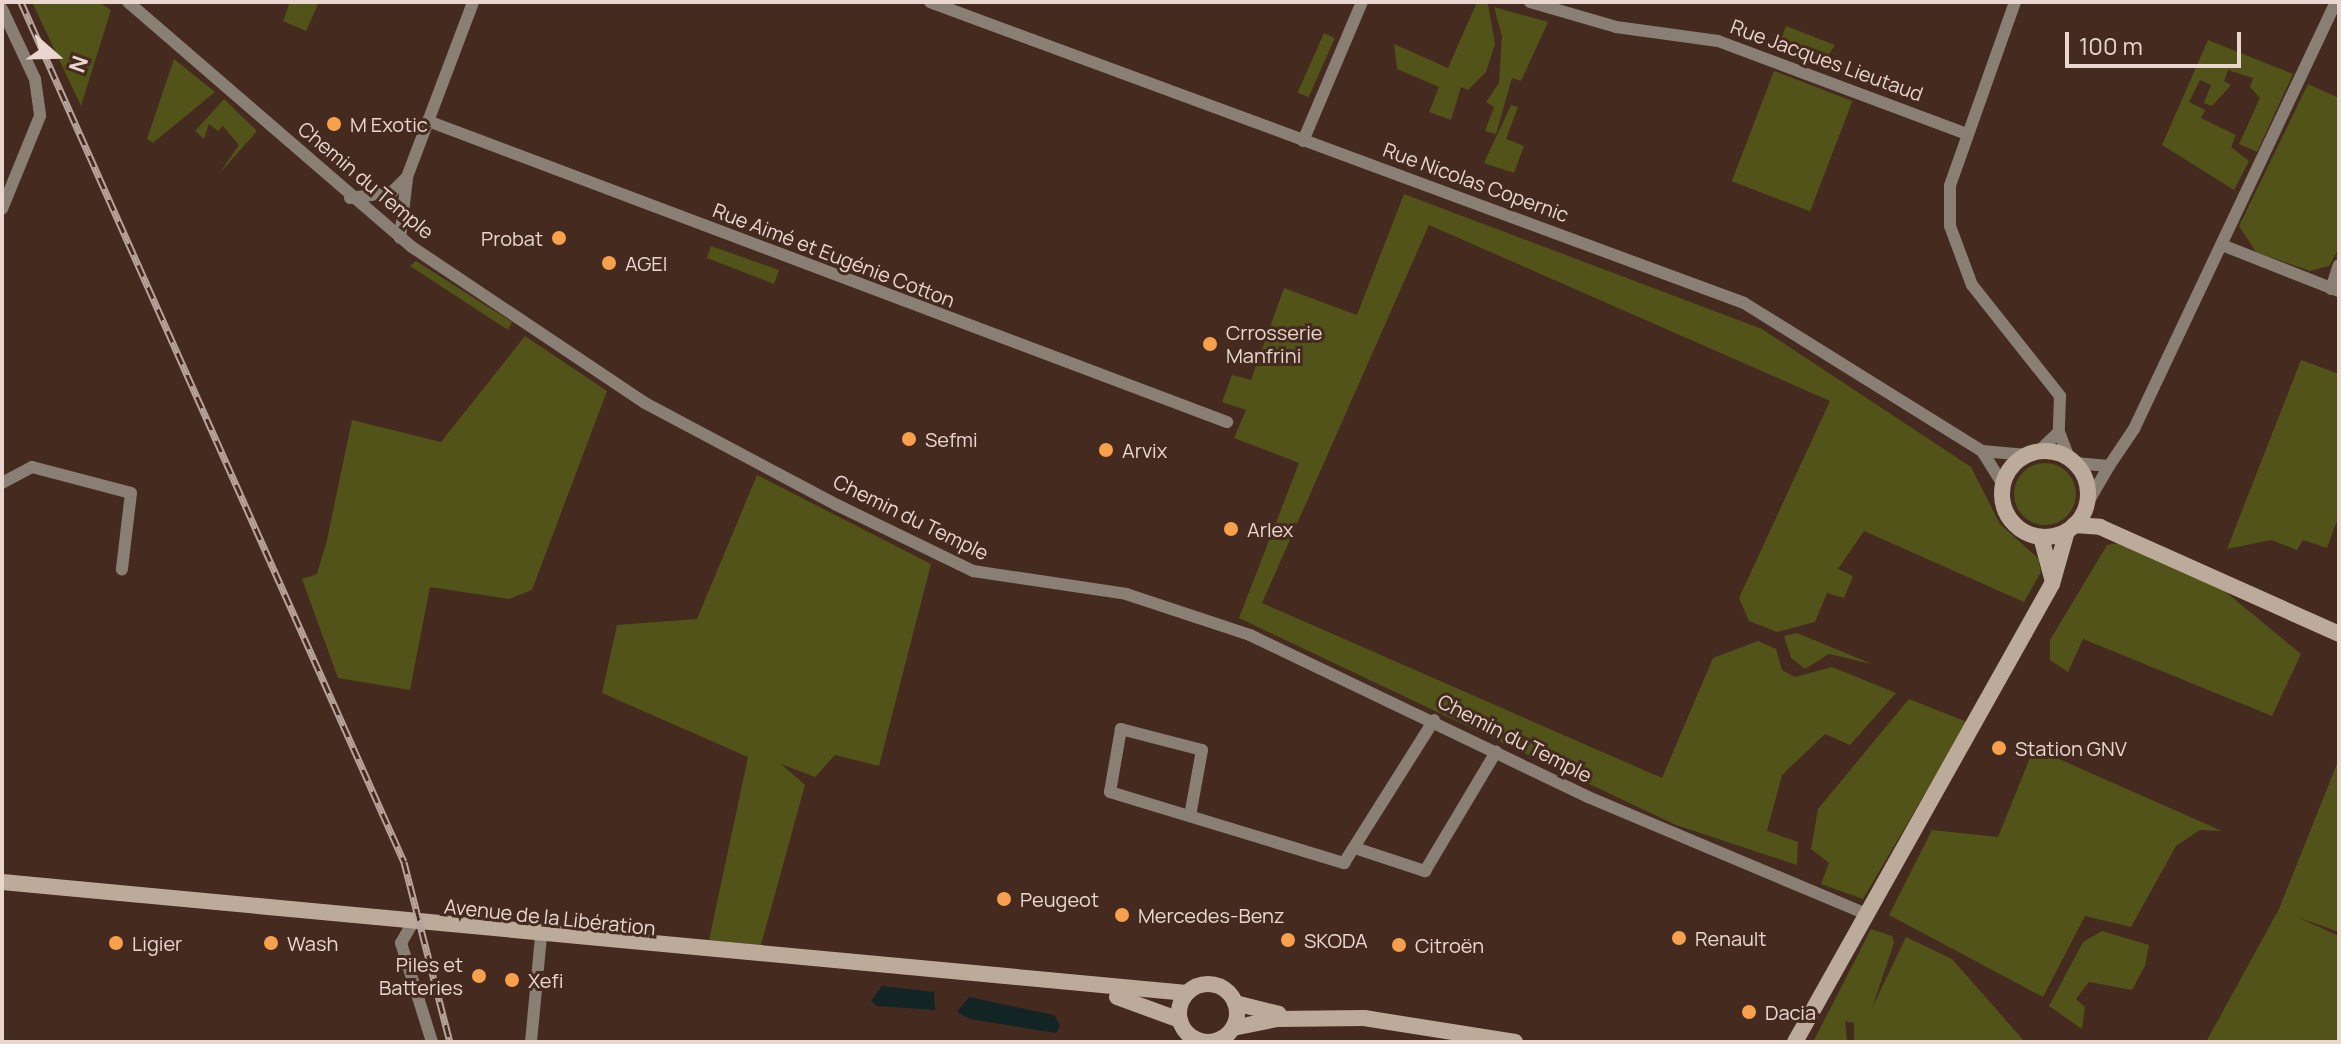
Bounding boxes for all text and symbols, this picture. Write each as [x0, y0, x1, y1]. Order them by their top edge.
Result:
street label: Rue Jacques Lieutaud [1728, 14, 1926, 106]
north arrow [16, 16, 96, 96]
scale bar [2069, 16, 2245, 66]
text: 100 m [2079, 29, 2143, 62]
text: N [62, 52, 95, 77]
place label: M Exotic [350, 112, 428, 136]
marker: M Exotic [325, 115, 343, 133]
street label: Chemin du Temple [293, 116, 439, 244]
street label: Rue Nicolas Copernic [1380, 137, 1572, 227]
street label: Rue Aimé et Eugénie Cotton [710, 198, 958, 312]
place label: Probat [481, 226, 543, 250]
marker: Probat [550, 229, 568, 247]
place label: AGEI [625, 251, 667, 275]
marker: AGEI [600, 254, 618, 272]
place label: Crrosserie Manfrini [1226, 320, 1323, 367]
marker: Crrosserie Manfrini [1201, 335, 1219, 353]
place label: Sefmi [925, 427, 978, 451]
marker: Sefmi [900, 430, 918, 448]
place label: Arvix [1122, 438, 1167, 462]
marker: Arvix [1097, 441, 1115, 459]
street label: Chemin du Temple [829, 469, 993, 565]
place label: Arlex [1247, 517, 1293, 541]
marker: Arlex [1222, 520, 1240, 538]
street label: Chemin du Temple [1434, 689, 1596, 787]
place label: Station GNV [2015, 736, 2127, 760]
marker: Station GNV [1990, 739, 2008, 757]
place label: Peugeot [1020, 887, 1099, 911]
marker: Peugeot [995, 890, 1013, 908]
street label: Avenue de la Libération [443, 894, 657, 940]
place label: Mercedes-Benz [1138, 903, 1285, 927]
marker: Mercedes-Benz [1113, 906, 1131, 924]
place label: Renault [1695, 926, 1767, 950]
place label: SKODA [1304, 928, 1368, 952]
marker: Renault [1670, 929, 1688, 947]
place label: Ligier [132, 931, 182, 955]
place label: Wash [287, 931, 338, 955]
marker: SKODA [1279, 931, 1297, 949]
place label: Citroën [1415, 933, 1484, 957]
marker: Ligier [107, 934, 125, 952]
marker: Wash [262, 934, 280, 952]
marker: Citroën [1390, 936, 1408, 954]
place label: Piles et Batteries [379, 952, 463, 999]
marker: Piles et Batteries [470, 967, 488, 985]
place label: Xefi [528, 968, 563, 992]
marker: Xefi [503, 971, 521, 989]
place label: Dacia [1765, 1000, 1816, 1024]
marker: Dacia [1740, 1003, 1758, 1021]

